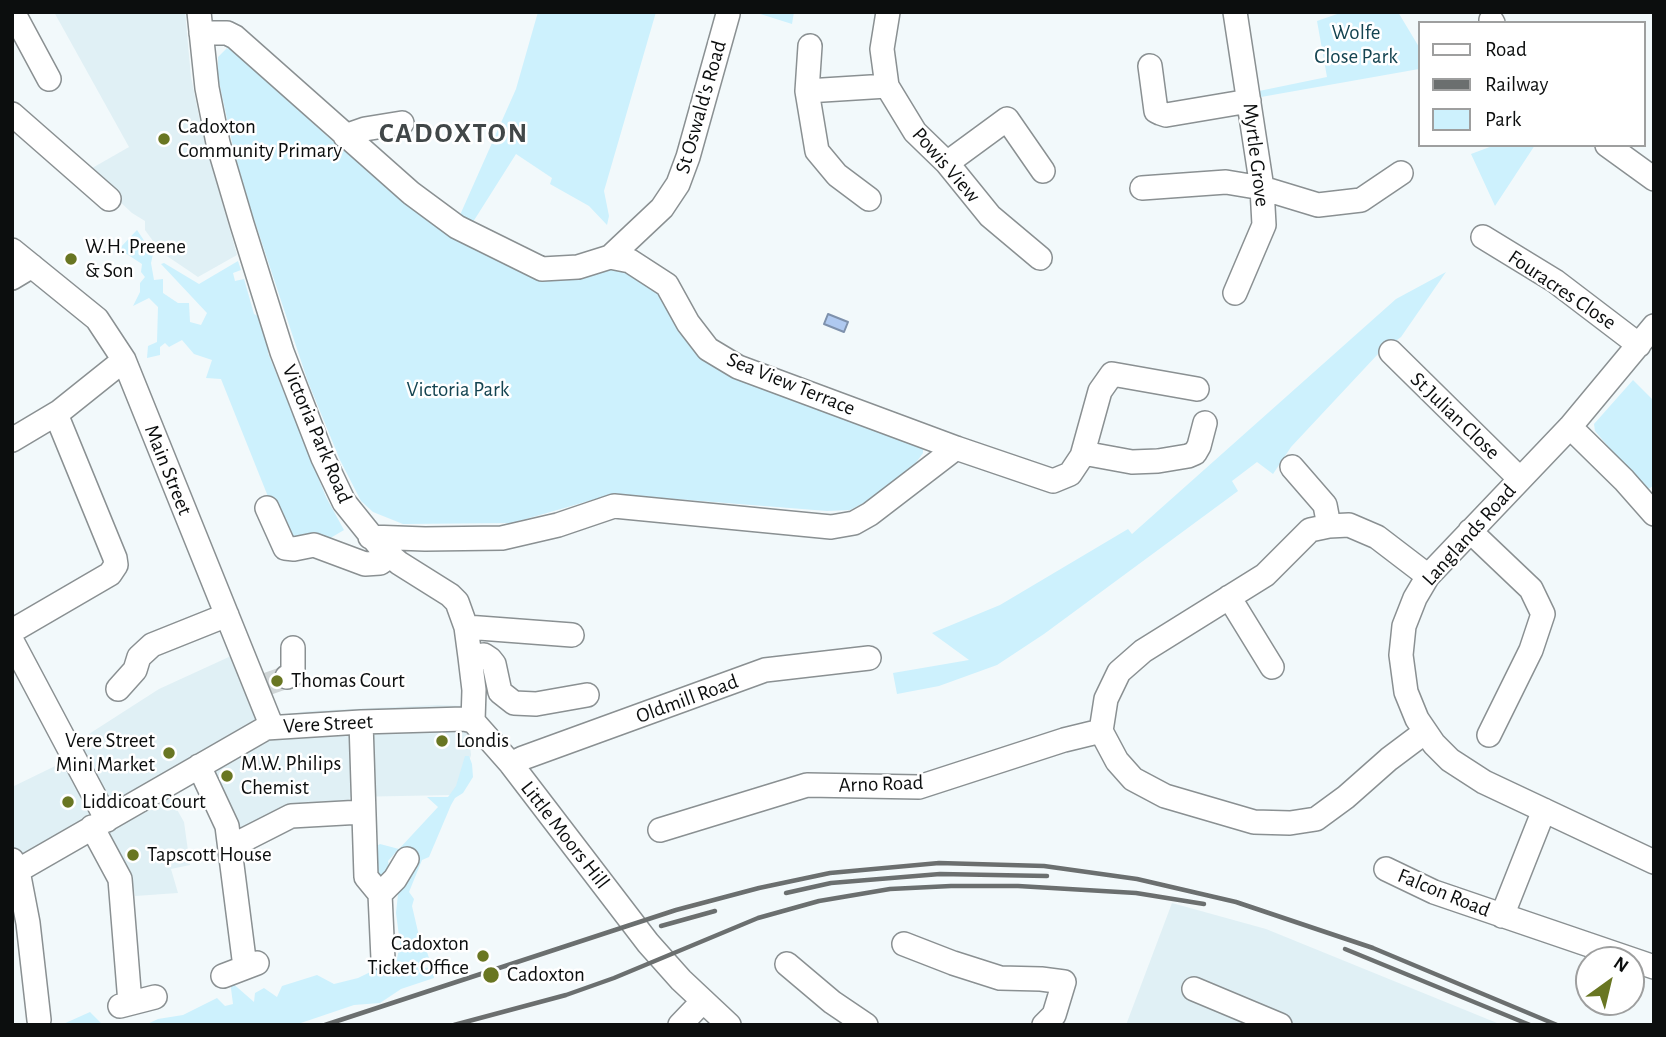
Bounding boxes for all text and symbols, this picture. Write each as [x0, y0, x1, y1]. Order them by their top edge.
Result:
park label: Wolfe Close Park [1314, 20, 1398, 70]
legend [1418, 21, 1645, 147]
street label: St Oswald's Road [670, 38, 732, 176]
text: Road [1485, 39, 1527, 60]
text: Railway [1485, 74, 1548, 95]
street label: Myrtle Grove [1237, 102, 1275, 208]
text: Park [1485, 109, 1521, 130]
place label: Cadoxton Community Primary [178, 114, 342, 164]
district label: CADOXTON [380, 117, 528, 151]
street label: Powis View [907, 122, 985, 208]
marker: Cadoxton Community Primary [156, 131, 172, 147]
place label: W.H. Preene & Son [85, 234, 186, 284]
street label: Fouracres Close [1503, 245, 1621, 335]
marker: W.H. Preene & Son [63, 251, 79, 267]
street label: Sea View Terrace [723, 347, 859, 421]
street label: Victoria Park Road [276, 361, 358, 507]
street label: St Julian Close [1405, 367, 1505, 465]
park label: Victoria Park [407, 377, 509, 403]
street label: Main Street [139, 421, 197, 519]
street label: Langlands Road [1417, 479, 1521, 591]
place label: Thomas Court [291, 668, 405, 694]
street label: Oldmill Road [632, 669, 742, 729]
marker: Thomas Court [269, 673, 285, 689]
street label: Vere Street [282, 709, 374, 739]
place label: Vere Street Mini Market [56, 728, 155, 778]
place label: Londis [456, 728, 509, 754]
marker: Londis [434, 733, 450, 749]
marker: Vere Street Mini Market [161, 745, 177, 761]
place label: M.W. Philips Chemist [241, 751, 341, 801]
marker: M.W. Philips Chemist [219, 768, 235, 784]
street label: Arno Road [838, 770, 924, 798]
street label: Little Moors Hill [515, 776, 615, 894]
place label: Liddicoat Court [82, 789, 206, 815]
marker: Liddicoat Court [60, 794, 76, 810]
place label: Tapscott House [147, 842, 272, 868]
marker: Tapscott House [125, 847, 141, 863]
street label: Falcon Road [1394, 863, 1494, 923]
place label: Cadoxton Ticket Office [367, 931, 469, 981]
north arrow [1575, 946, 1645, 1016]
marker: Cadoxton Ticket Office [475, 948, 491, 964]
text: N [1610, 953, 1632, 976]
place label: Cadoxton [507, 962, 585, 988]
marker: Cadoxton [481, 965, 501, 985]

